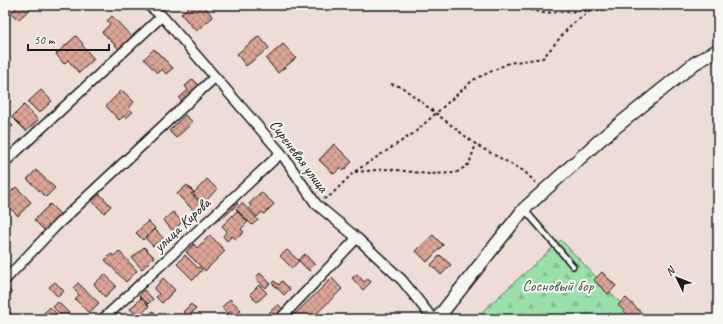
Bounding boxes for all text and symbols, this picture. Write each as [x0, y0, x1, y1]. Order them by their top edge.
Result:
scale bar [28, 26, 109, 52]
text: 50 m [34, 32, 56, 48]
street label: Сиреневая улица [265, 116, 334, 198]
street label: улица Кирова [149, 193, 216, 257]
north arrow [657, 258, 697, 298]
text: N [662, 262, 679, 278]
park label: Сосновый бор [522, 276, 595, 296]

